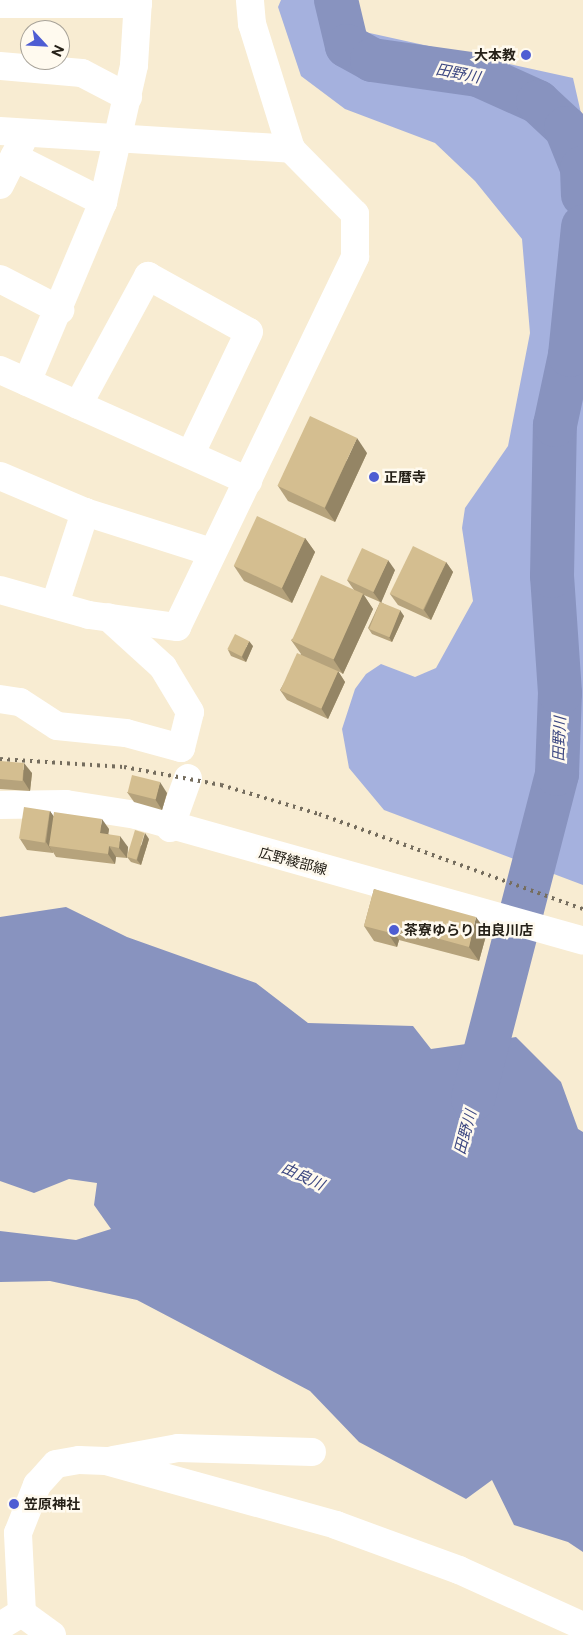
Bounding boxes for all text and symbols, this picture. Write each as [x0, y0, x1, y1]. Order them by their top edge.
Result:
north arrow [20, 20, 70, 70]
text: N [48, 43, 67, 59]
place label: 大本教 [474, 47, 516, 63]
marker: 大本教 [520, 49, 532, 61]
water label: 田野川 [434, 60, 482, 86]
place label: 正暦寺 [384, 469, 426, 485]
marker: 正暦寺 [368, 471, 380, 483]
water label: 田野川 [549, 716, 569, 762]
street label: 広野綾部線 [257, 844, 329, 878]
place label: 茶寮ゆらり 由良川店 [404, 922, 533, 938]
marker: 茶寮ゆらり 由良川店 [388, 924, 400, 936]
water label: 田野川 [450, 1108, 480, 1156]
water label: 由良川 [279, 1158, 327, 1194]
place label: 笠原神社 [24, 1496, 80, 1512]
marker: 笠原神社 [8, 1498, 20, 1510]

